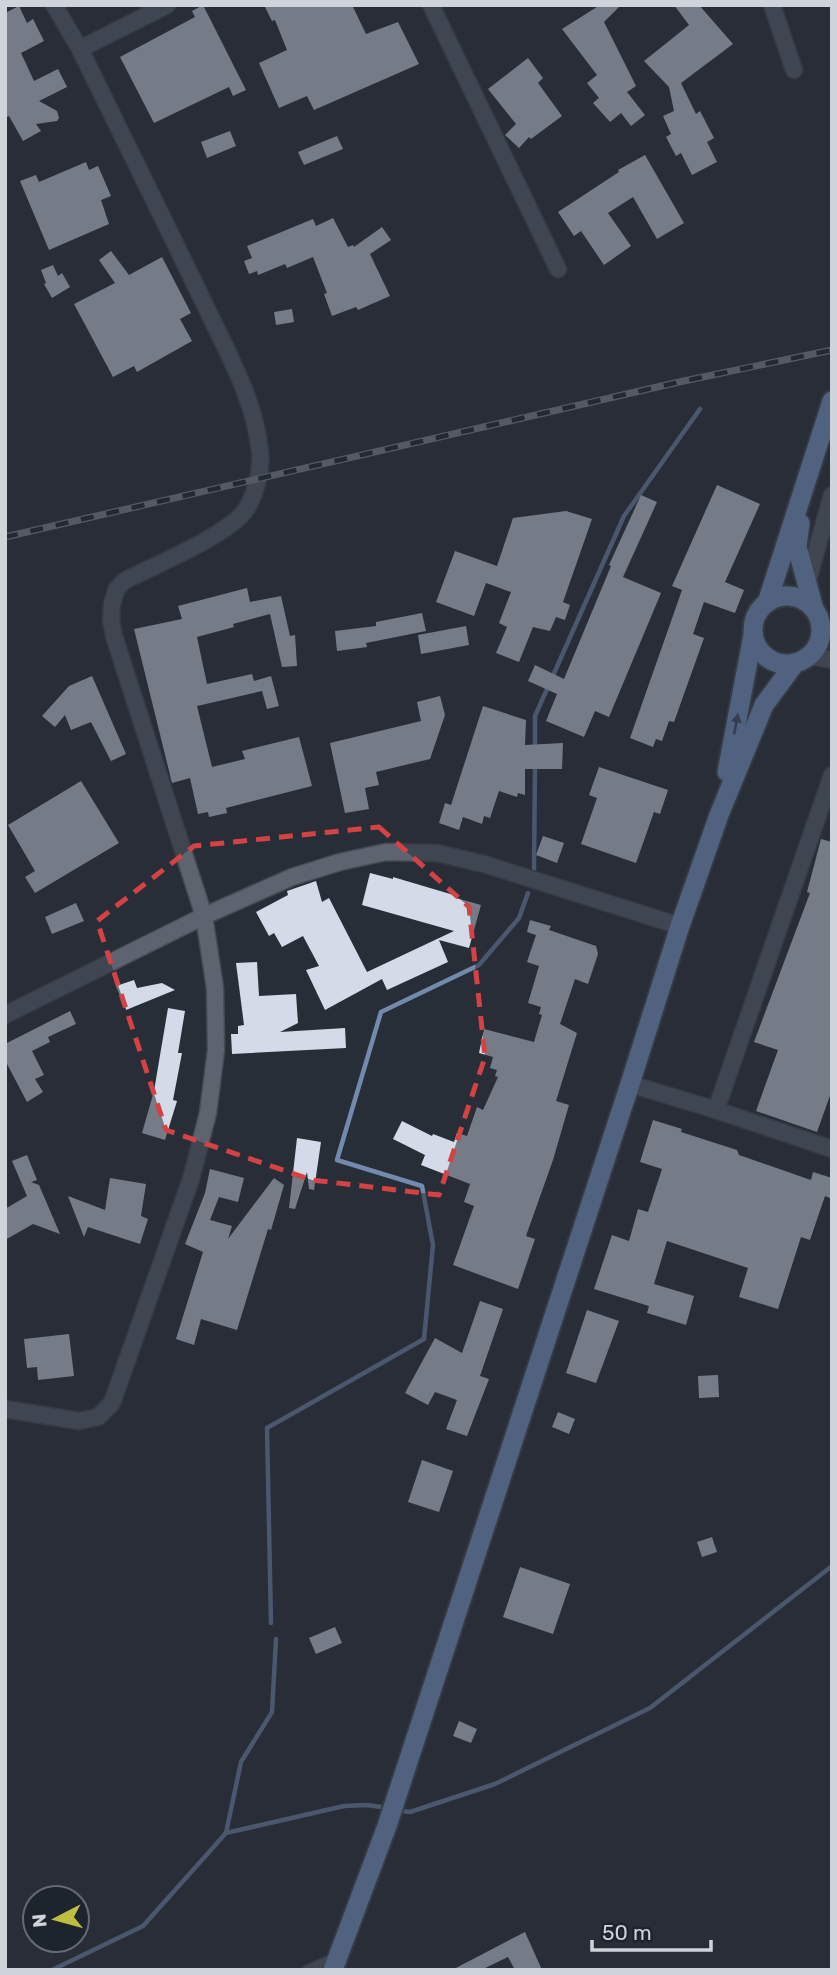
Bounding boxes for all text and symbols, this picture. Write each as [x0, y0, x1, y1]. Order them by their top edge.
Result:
one-way arrow [731, 712, 742, 734]
north arrow [21, 1884, 91, 1954]
scale bar [592, 1909, 711, 1953]
text: N [27, 1913, 52, 1929]
text: 50 m [602, 1920, 652, 1945]

